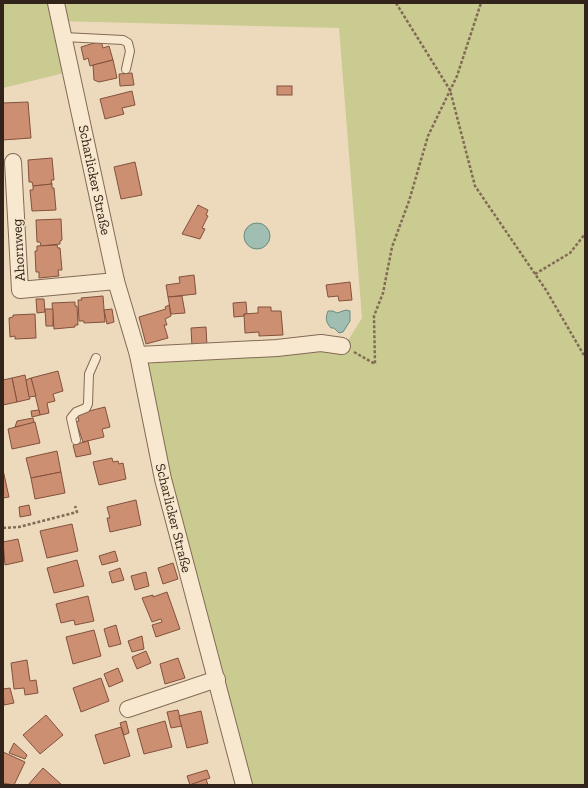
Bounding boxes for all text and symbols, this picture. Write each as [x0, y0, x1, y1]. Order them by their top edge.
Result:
street label: Scharlicker Straße [75, 124, 115, 237]
street label: Ahornweg [8, 218, 29, 282]
street label: Scharlicker Straße [152, 462, 195, 575]

